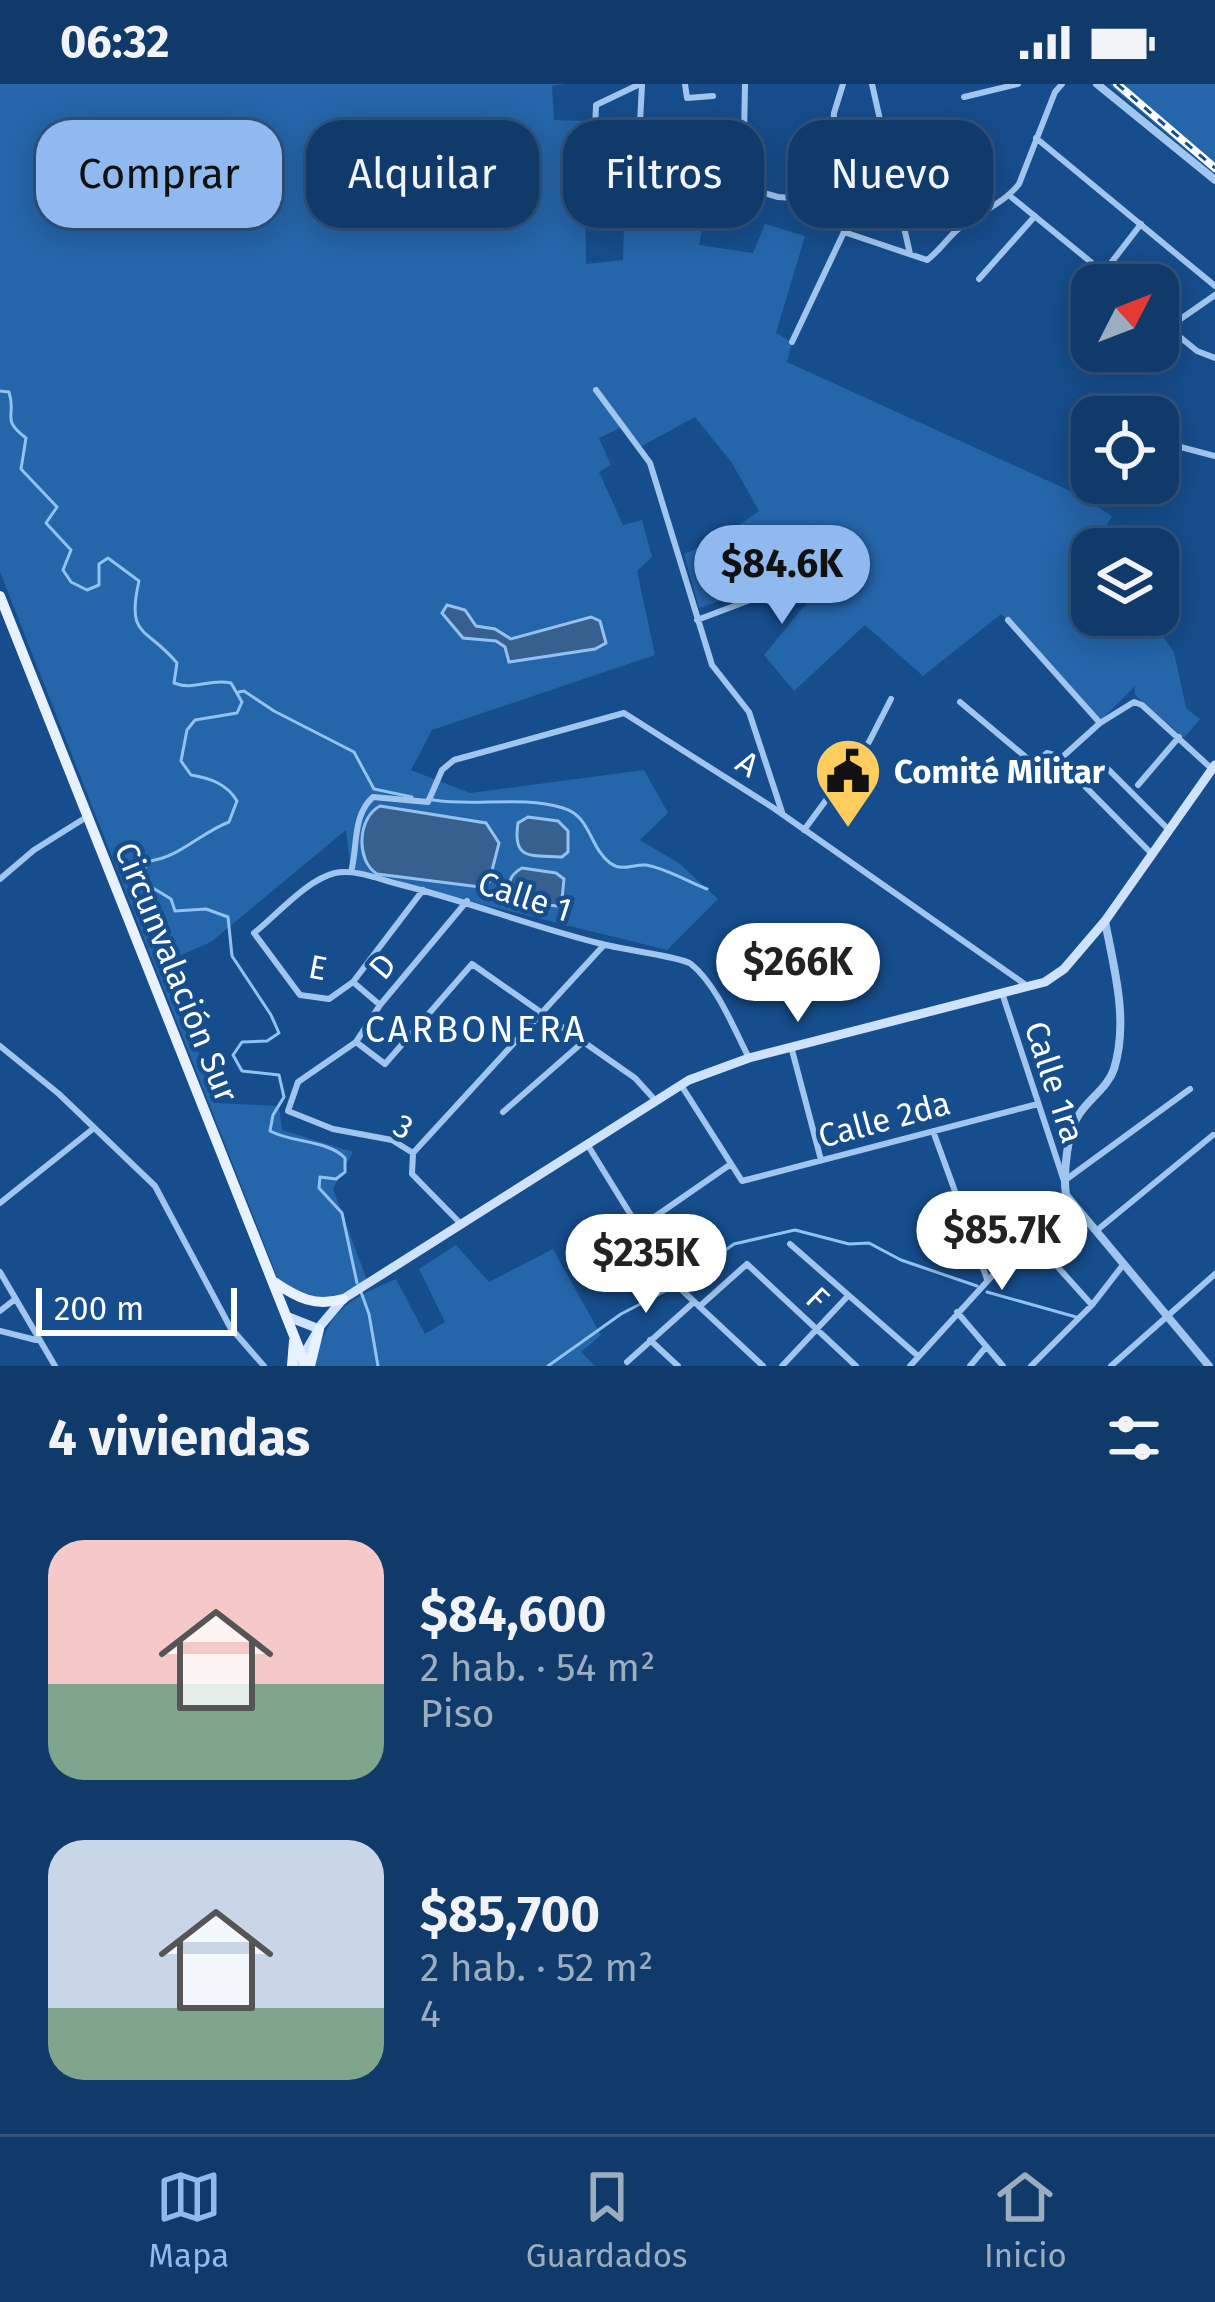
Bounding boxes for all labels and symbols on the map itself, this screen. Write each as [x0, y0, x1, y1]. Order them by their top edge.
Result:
north arrow [1071, 264, 1179, 372]
pin: $84.6K [684, 525, 880, 627]
public building icon: Comité Militar [813, 736, 883, 830]
street label: A [729, 742, 766, 786]
place label: Comité Militar [894, 752, 1106, 792]
street label: Circunvalación Sur [106, 837, 246, 1108]
street label: Calle 1 [473, 863, 577, 931]
pin: $266K [714, 923, 882, 1025]
street label: D [361, 946, 405, 988]
street label: E [305, 947, 330, 989]
district label: CARBONERA [365, 1008, 587, 1052]
street label: Calle 1ra [1016, 1016, 1092, 1148]
street label: Calle 2da [814, 1083, 955, 1157]
street label: 3 [387, 1105, 420, 1148]
pin: $85.7K [904, 1191, 1100, 1293]
pin: $235K [562, 1214, 730, 1316]
street label: F [798, 1279, 837, 1319]
scale bar [36, 1282, 237, 1335]

